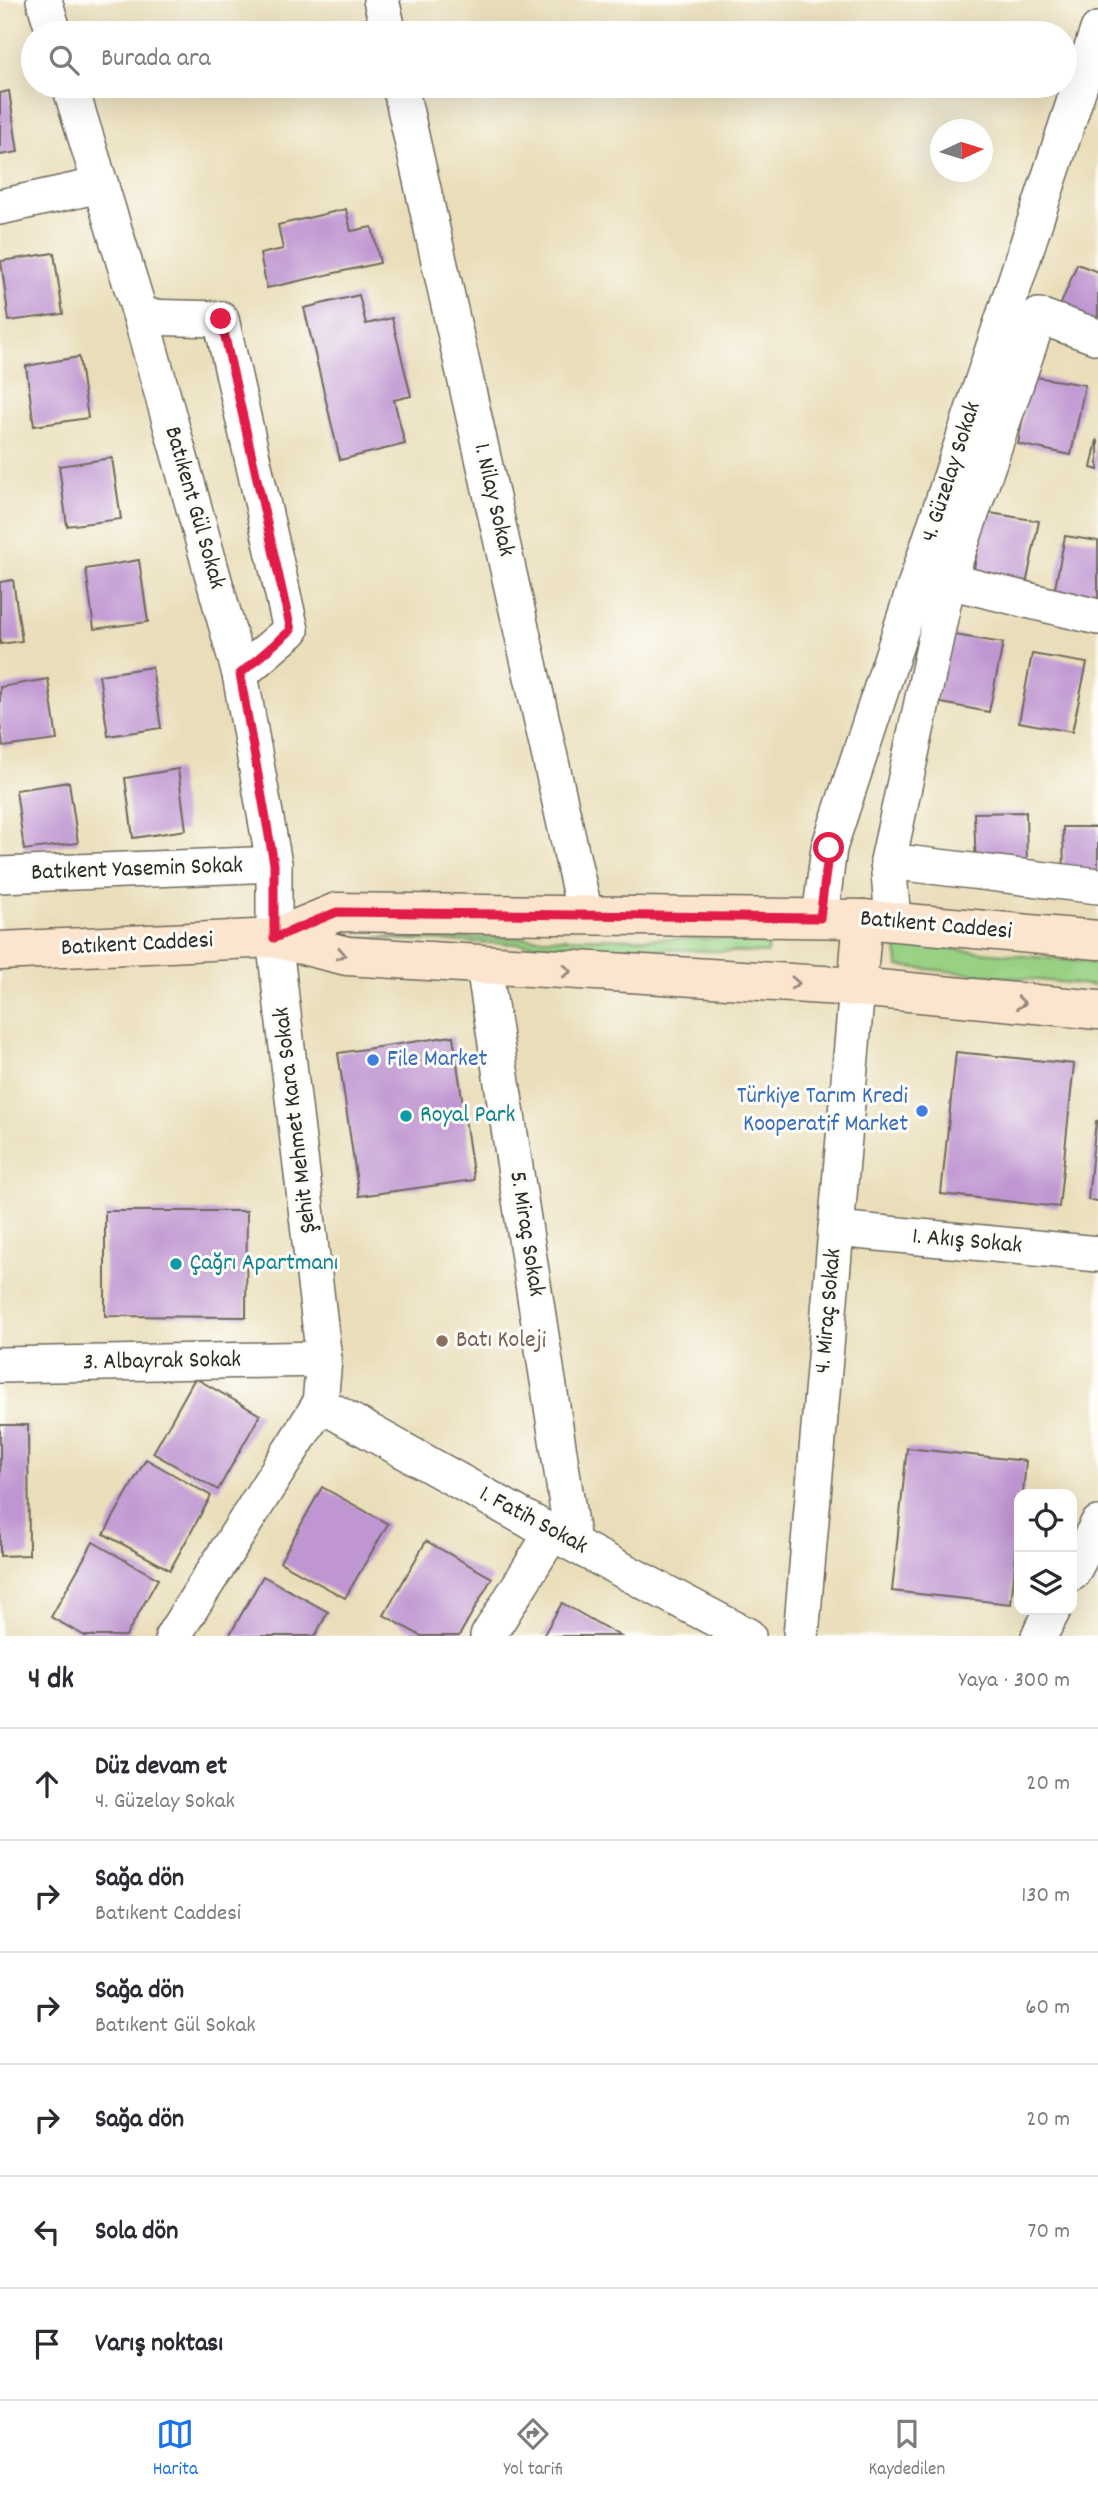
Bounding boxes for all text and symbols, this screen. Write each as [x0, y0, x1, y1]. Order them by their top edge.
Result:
search box [21, 21, 1077, 98]
icon: search [45, 41, 83, 79]
text: Burada ara [101, 41, 211, 78]
north arrow [930, 119, 993, 182]
route end [205, 303, 236, 334]
street label: 4. Güzelay Sokak [913, 397, 991, 547]
street label: Batıkent Gül Sokak [155, 423, 233, 593]
street label: 1. Nilay Sokak [463, 440, 523, 560]
route start [813, 832, 844, 863]
street label: Batıkent Yasemin Sokak [30, 849, 244, 891]
street label: Batıkent Caddesi [859, 902, 1013, 950]
street label: Batıkent Caddesi [60, 924, 214, 966]
one-way arrow [335, 946, 347, 961]
one-way arrow [562, 963, 573, 978]
one-way arrow [789, 975, 800, 990]
one-way arrow [1016, 995, 1027, 1010]
street label: Şehit Mehmet Kara Sokak [265, 1005, 327, 1235]
place label: File Market [387, 1043, 487, 1077]
marker: File Market [365, 1052, 381, 1068]
place label: Türkiye Tarım Kredi Kooperatif Market [737, 1080, 908, 1142]
place label: Royal Park [420, 1099, 515, 1133]
marker: Türkiye Tarım Kredi Kooperatif Market [914, 1103, 930, 1119]
marker: Royal Park [398, 1108, 414, 1124]
street label: 5. Miraç Sokak [499, 1169, 553, 1299]
street label: 1. Akış Sokak [911, 1220, 1023, 1264]
place label: Çağrı Apartmanı [190, 1247, 338, 1281]
street label: 4. Miraç Sokak [807, 1247, 851, 1375]
marker: Çağrı Apartmanı [168, 1256, 184, 1272]
place label: Batı Koleji [456, 1324, 546, 1358]
marker: Batı Koleji [434, 1333, 450, 1349]
street label: 3. Albayrak Sokak [83, 1344, 241, 1380]
street label: 1. Fatih Sokak [473, 1478, 593, 1564]
map controls [1014, 1489, 1077, 1615]
button: locate [1014, 1489, 1077, 1552]
button: layers [1014, 1552, 1077, 1615]
text: 4 dk [28, 1660, 74, 1703]
text: Yaya · 300 m [959, 1665, 1070, 1698]
text: Düz devam et [95, 1749, 227, 1786]
icon: ahead [28, 1765, 66, 1803]
text: 20 m [1026, 1768, 1070, 1801]
text: 4. Güzelay Sokak [95, 1786, 235, 1819]
text: Sağa dön [95, 1861, 184, 1898]
icon: right [28, 1877, 66, 1915]
text: 130 m [1021, 1880, 1070, 1913]
text: Batıkent Caddesi [95, 1898, 241, 1931]
text: Sağa dön [95, 1973, 184, 2010]
icon: right [28, 1989, 66, 2027]
text: 60 m [1025, 1992, 1070, 2025]
text: Batıkent Gül Sokak [95, 2010, 256, 2043]
icon: right [28, 2101, 66, 2139]
text: Sağa dön [95, 2102, 184, 2139]
text: 20 m [1026, 2104, 1070, 2137]
icon: left [28, 2213, 66, 2251]
text: Sola dön [95, 2214, 178, 2251]
text: 70 m [1028, 2216, 1070, 2249]
icon: arrive [28, 2325, 66, 2363]
text: Varış noktası [95, 2326, 223, 2363]
tab: Harita [153, 2415, 198, 2484]
tab: Yol tarifi [503, 2415, 563, 2484]
tab: Kaydedilen [868, 2415, 945, 2484]

